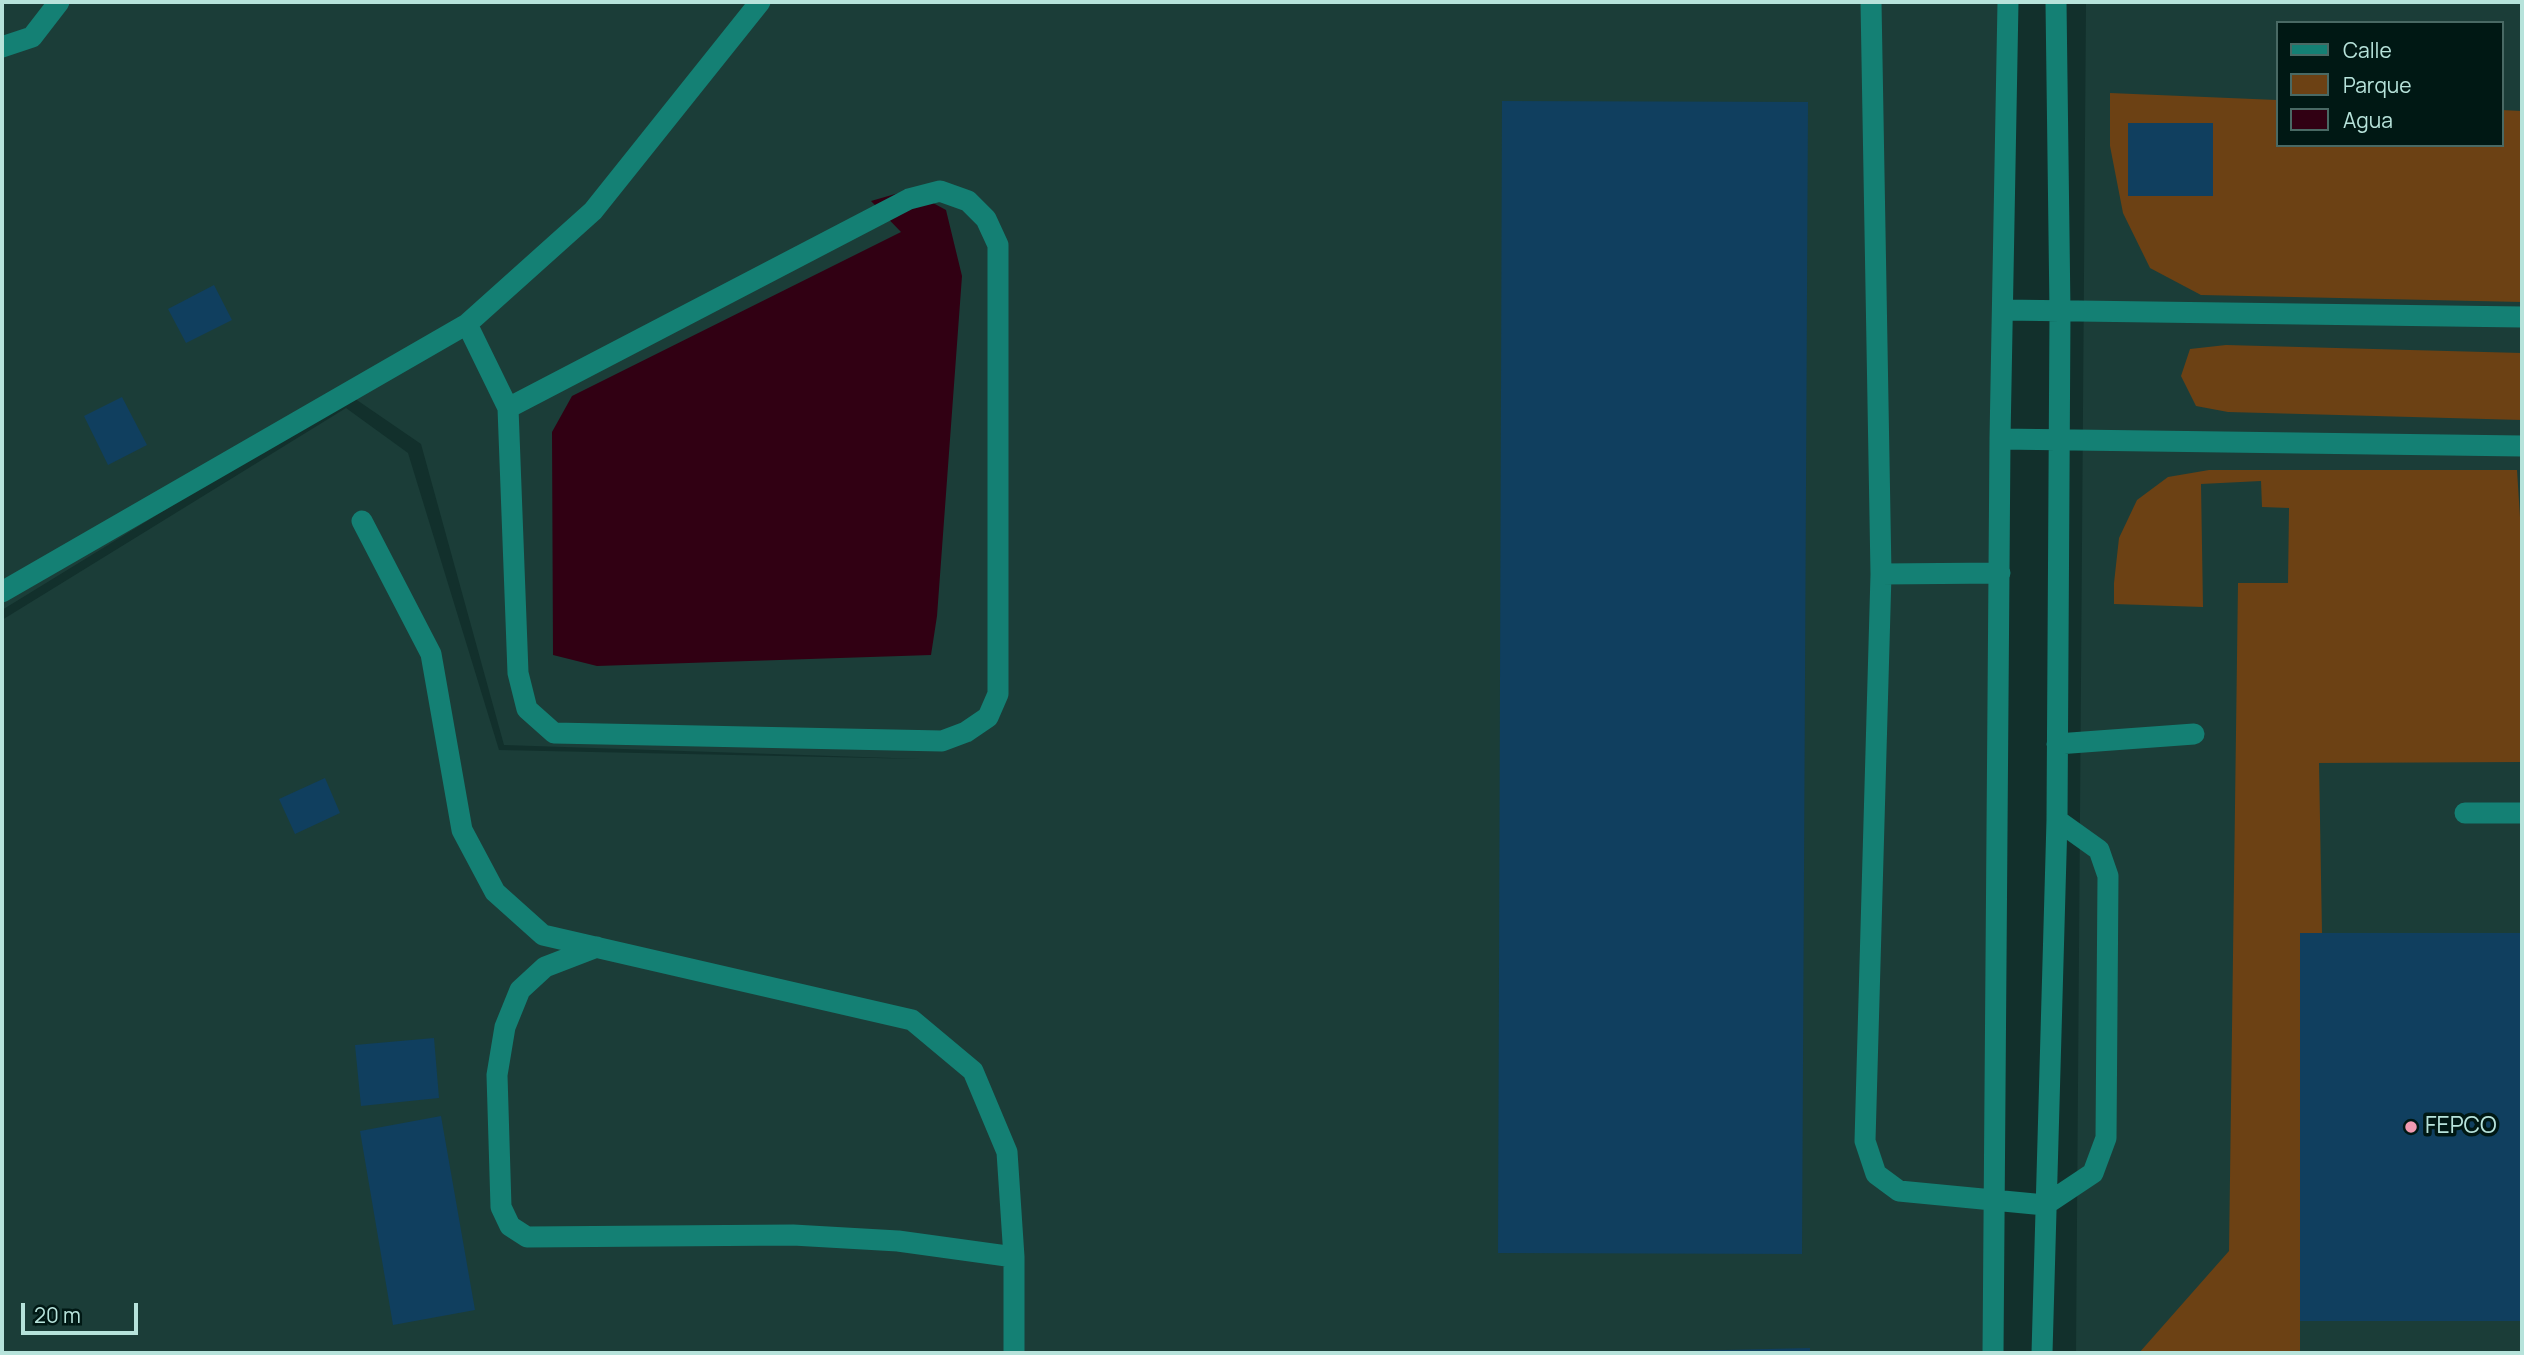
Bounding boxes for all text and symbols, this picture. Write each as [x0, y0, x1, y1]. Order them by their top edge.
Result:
legend [2276, 21, 2503, 147]
text: Calle [2343, 36, 2392, 64]
text: Parque [2343, 71, 2412, 99]
text: Agua [2343, 106, 2393, 134]
place label: FEPCO [2425, 1113, 2497, 1141]
marker: FEPCO [2403, 1119, 2419, 1135]
scale bar [24, 1288, 142, 1332]
text: 20 m [34, 1301, 81, 1329]

